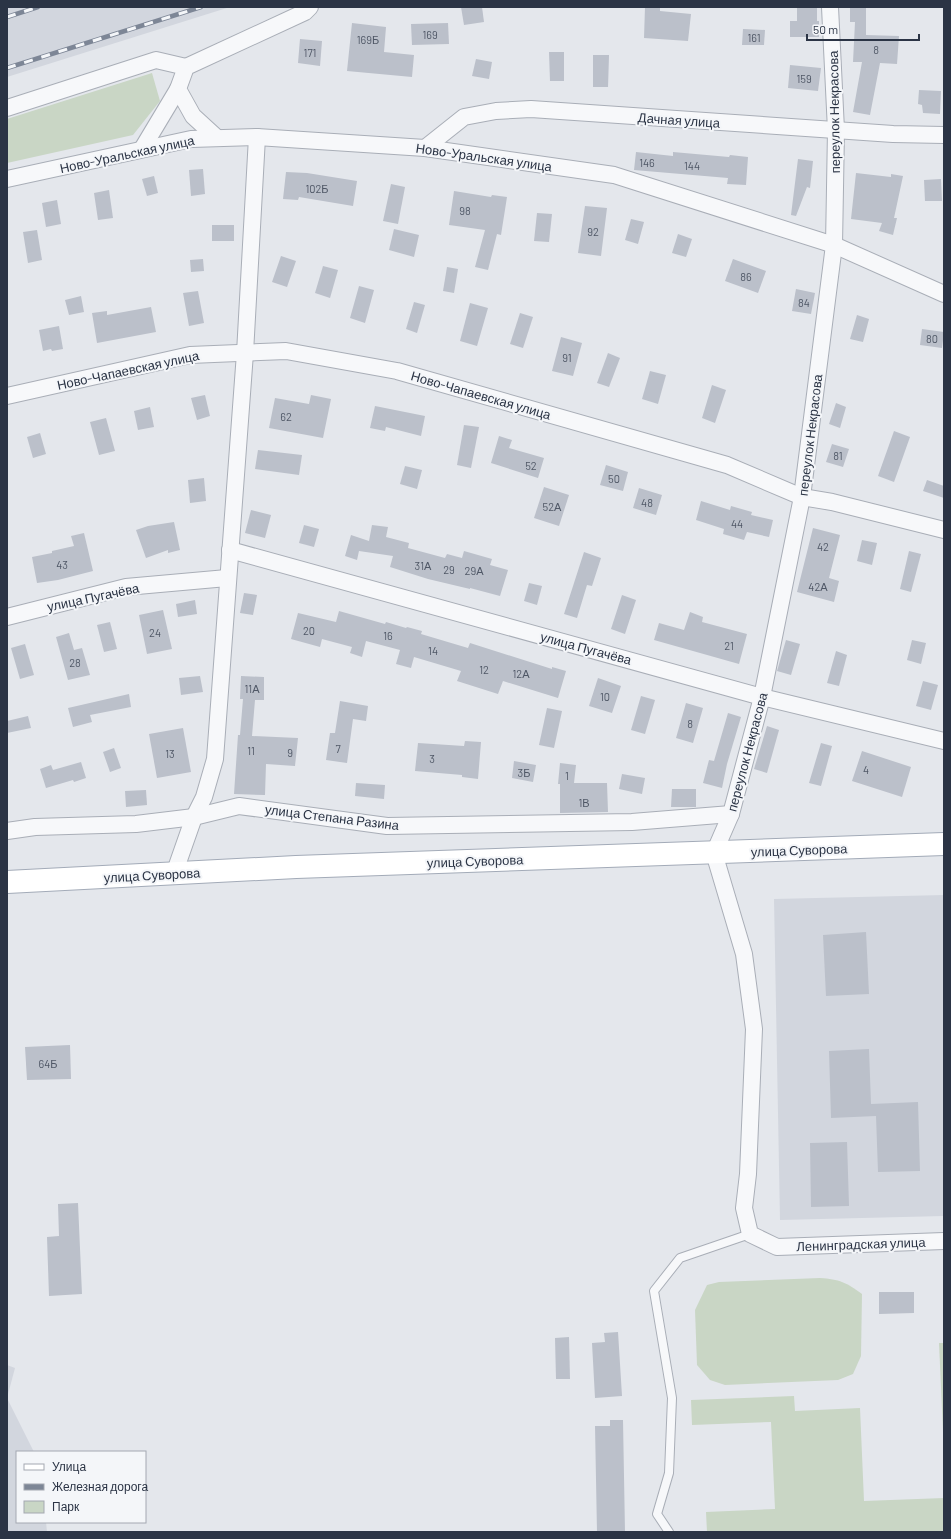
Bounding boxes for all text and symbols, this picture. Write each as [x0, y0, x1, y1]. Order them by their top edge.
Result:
scale bar [807, 16, 919, 42]
text: 50 m [813, 22, 838, 36]
house number: 169 [422, 28, 438, 41]
house number: 161 [747, 31, 761, 44]
house number: 169Б [357, 33, 379, 46]
house number: 8 [873, 43, 879, 56]
house number: 171 [304, 46, 316, 59]
street label: переулок Некрасова [825, 50, 843, 173]
house number: 159 [796, 72, 812, 85]
street label: Дачная улица [637, 109, 721, 131]
street label: Ново-Уральская улица [58, 132, 197, 176]
street label: Ново-Уральская улица [415, 140, 554, 175]
house number: 146 [639, 156, 655, 169]
house number: 144 [684, 159, 700, 172]
house number: 102Б [305, 182, 329, 195]
house number: 98 [459, 204, 471, 217]
house number: 92 [587, 225, 599, 238]
house number: 86 [740, 270, 752, 283]
house number: 84 [798, 296, 810, 309]
house number: 80 [926, 332, 938, 345]
street label: Ново-Чапаевская улица [55, 347, 201, 393]
house number: 91 [562, 351, 572, 364]
street label: Ново-Чапаевская улица [409, 367, 554, 423]
street label: переулок Некрасова [795, 372, 826, 497]
house number: 62 [280, 410, 292, 423]
house number: 81 [833, 449, 843, 462]
house number: 52 [525, 459, 537, 472]
house number: 50 [608, 472, 620, 485]
house number: 48 [641, 496, 653, 509]
house number: 52А [543, 500, 562, 513]
house number: 44 [731, 517, 743, 530]
house number: 42 [817, 540, 829, 553]
house number: 43 [56, 558, 68, 571]
house number: 31А [415, 559, 432, 572]
house number: 29 [443, 563, 455, 576]
house number: 29А [465, 564, 484, 577]
street label: улица Пугачёва [46, 579, 141, 615]
house number: 42А [808, 580, 828, 593]
house number: 20 [303, 624, 315, 637]
house number: 24 [149, 626, 161, 639]
street label: улица Пугачёва [539, 628, 634, 668]
house number: 16 [383, 629, 393, 642]
house number: 21 [724, 639, 734, 652]
house number: 14 [428, 644, 438, 657]
house number: 28 [69, 656, 81, 669]
house number: 12 [479, 663, 489, 676]
house number: 12А [512, 667, 530, 680]
house number: 11А [244, 682, 260, 695]
house number: 10 [600, 690, 610, 703]
street label: переулок Некрасова [723, 690, 771, 813]
house number: 8 [687, 717, 693, 730]
house number: 7 [335, 742, 341, 755]
house number: 11 [247, 744, 255, 757]
house number: 9 [287, 746, 293, 759]
house number: 13 [165, 747, 175, 760]
house number: 3 [429, 752, 435, 765]
house number: 4 [863, 763, 869, 776]
house number: 3Б [518, 766, 530, 779]
house number: 1 [565, 769, 569, 782]
house number: 1В [578, 796, 590, 809]
street label: улица Степана Разина [264, 801, 401, 833]
street label: улица Суворова [750, 840, 848, 860]
street label: улица Суворова [426, 851, 524, 871]
street label: улица Суворова [103, 864, 201, 886]
house number: 64Б [39, 1057, 57, 1070]
street label: Ленинградская улица [796, 1234, 927, 1254]
legend [16, 1451, 146, 1523]
text: Улица [52, 1459, 86, 1474]
text: Железная дорога [52, 1479, 148, 1494]
text: Парк [52, 1499, 80, 1514]

